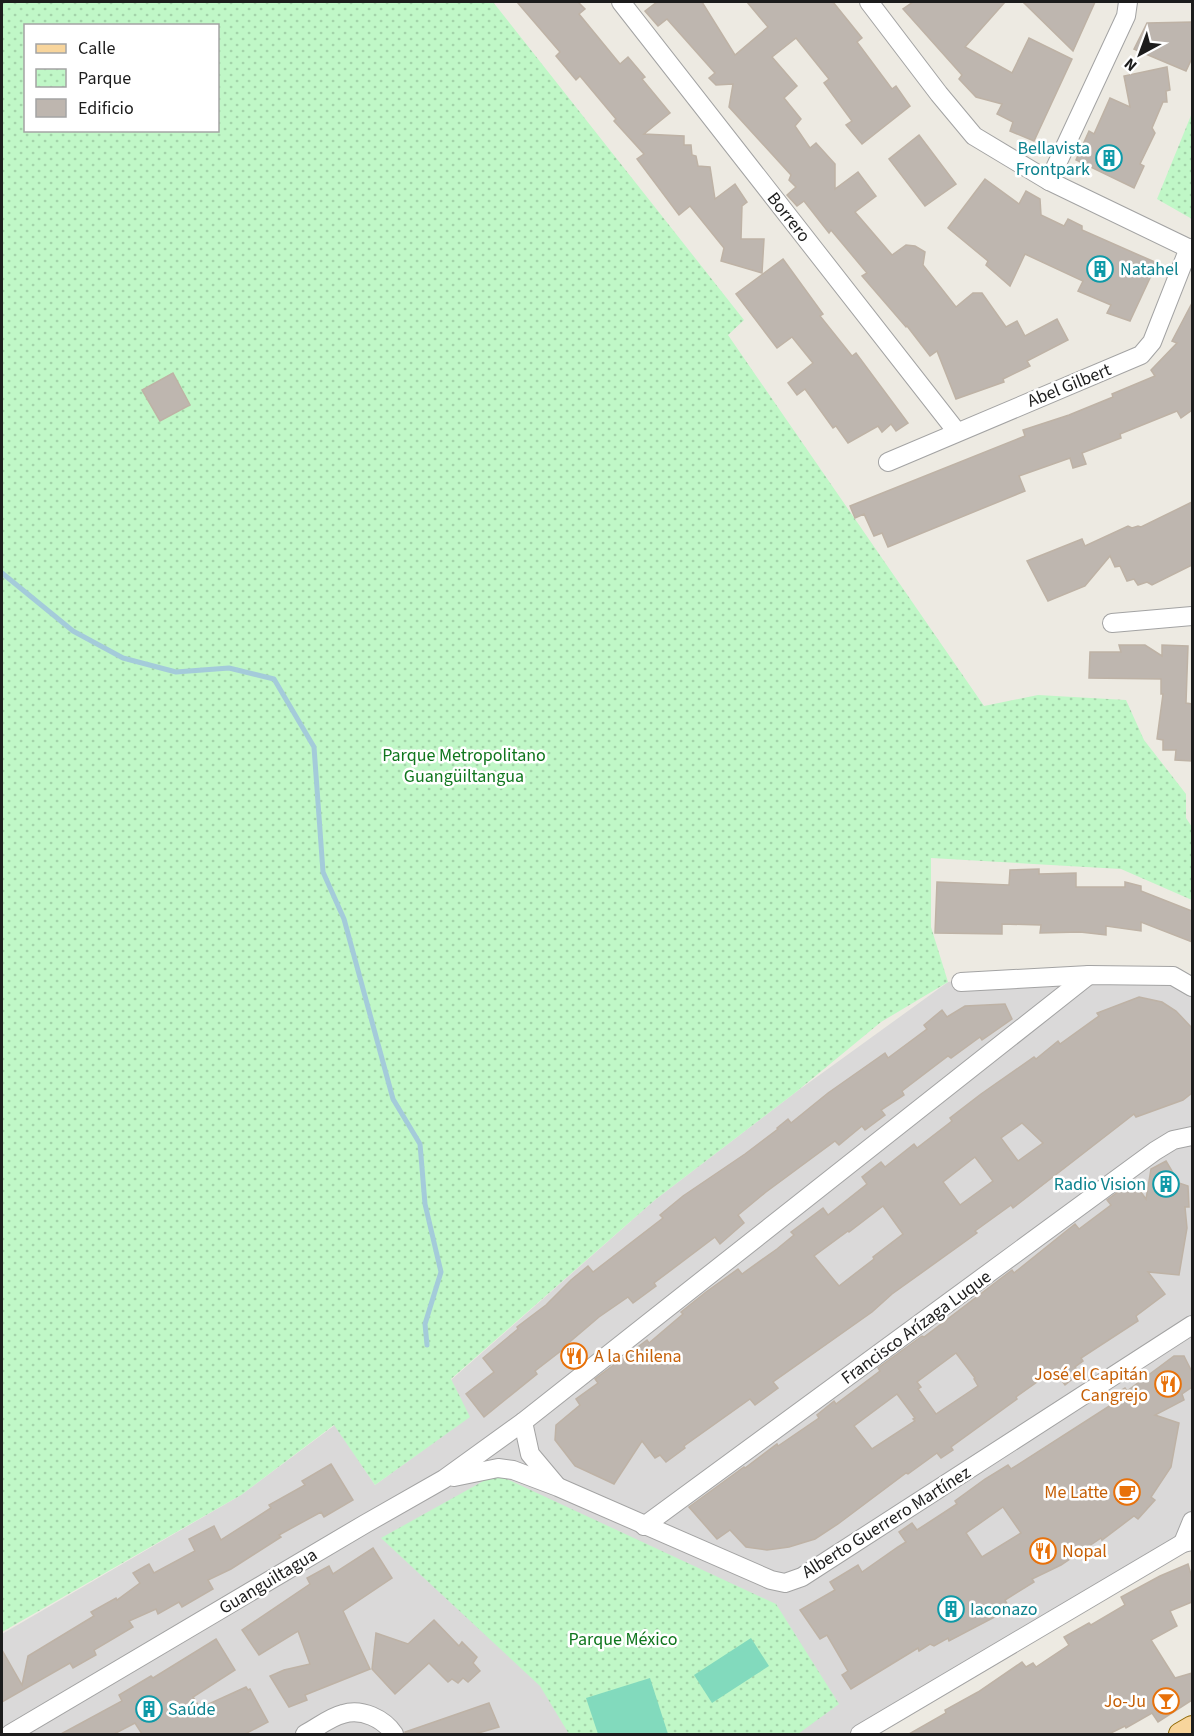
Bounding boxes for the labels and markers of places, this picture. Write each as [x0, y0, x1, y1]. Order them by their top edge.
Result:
place label: Bellavista Frontpark [1016, 136, 1090, 182]
building icon: Bellavista Frontpark [1094, 143, 1124, 173]
building icon: Natahel [1085, 254, 1115, 284]
place label: Natahel [1120, 257, 1179, 282]
building icon: Radio Vision [1151, 1169, 1181, 1199]
place label: Radio Vision [1054, 1172, 1146, 1197]
restaurant icon: A la Chilena [559, 1341, 589, 1371]
place label: A la Chilena [594, 1344, 682, 1369]
place label: José el Capitán Cangrejo [1034, 1362, 1148, 1408]
restaurant icon: José el Capitán Cangrejo [1153, 1369, 1183, 1399]
cafe icon: Me Latte [1112, 1477, 1142, 1507]
place label: Me Latte [1044, 1480, 1108, 1505]
restaurant icon: Nopal [1028, 1536, 1058, 1566]
place label: Nopal [1062, 1539, 1107, 1564]
building icon: Iaconazo [936, 1594, 966, 1624]
place label: Iaconazo [970, 1597, 1038, 1622]
bar icon: Jo-Ju [1151, 1686, 1181, 1716]
place label: Jo-Ju [1104, 1689, 1146, 1714]
building icon: Saúde [134, 1694, 164, 1724]
place label: Saúde [168, 1697, 215, 1722]

